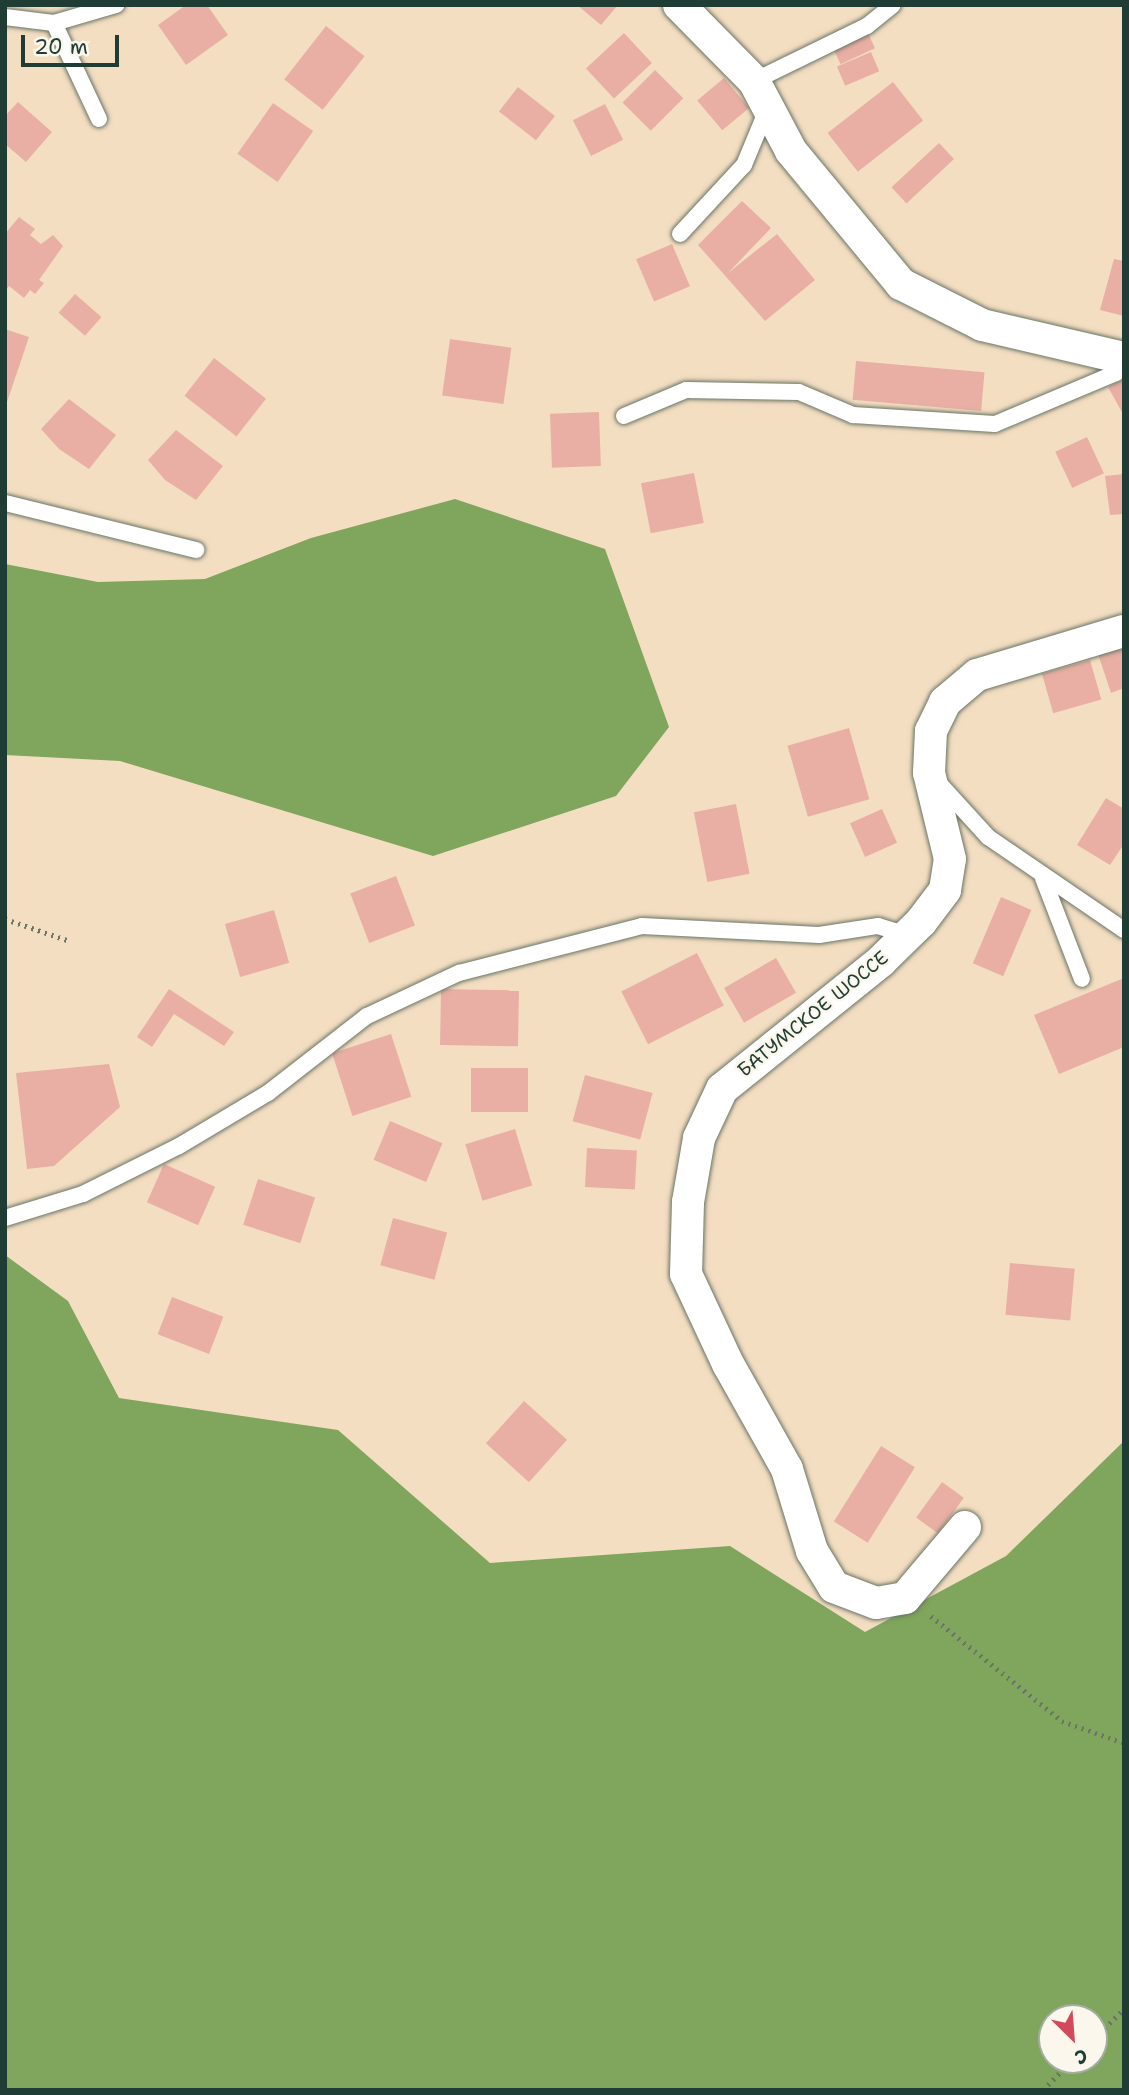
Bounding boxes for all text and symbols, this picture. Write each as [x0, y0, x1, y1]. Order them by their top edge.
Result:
scale bar [24, 21, 122, 65]
text: 20 m [34, 33, 88, 61]
street label: БАТУМСКОЕ ШОССЕ [733, 946, 893, 1082]
north arrow [1038, 2004, 1108, 2074]
text: С [1071, 2043, 1092, 2070]

